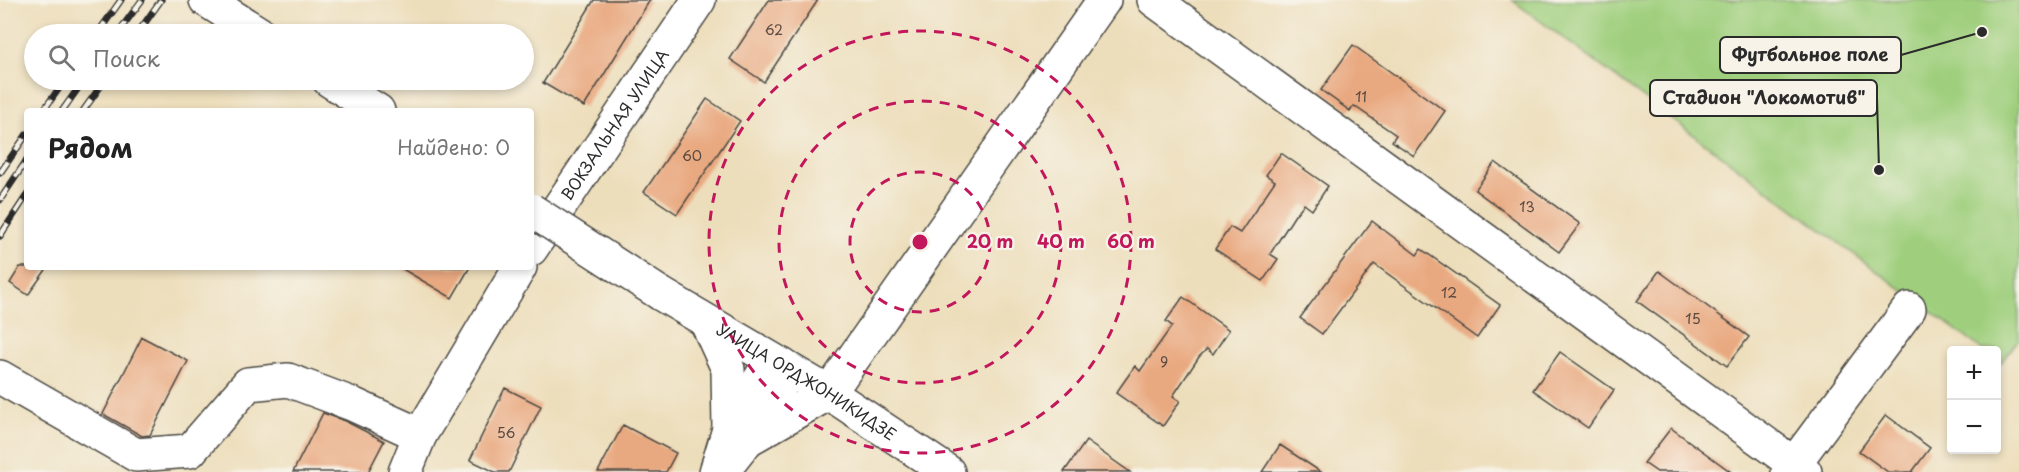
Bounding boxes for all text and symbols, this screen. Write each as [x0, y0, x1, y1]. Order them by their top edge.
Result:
house number: 62 [765, 19, 783, 40]
search box [24, 24, 534, 90]
callout: Футбольное поле [1720, 37, 1901, 73]
text: Футбольное поле [1732, 40, 1888, 67]
icon: search [45, 41, 78, 74]
text: Поиск [93, 41, 160, 74]
street label: ВОКЗАЛЬНАЯ УЛИЦА [554, 44, 674, 205]
callout: Стадион "Локомотив" [1650, 80, 1877, 116]
text: Стадион "Локомотив" [1663, 83, 1865, 110]
house number: 11 [1355, 86, 1367, 107]
text: Рядом [48, 128, 133, 167]
text: Найдено: 0 [397, 132, 510, 162]
house number: 60 [682, 145, 702, 166]
house number: 13 [1519, 196, 1535, 217]
text: 20 m [967, 227, 1013, 254]
text: 40 m [1037, 227, 1085, 254]
text: 60 m [1107, 227, 1155, 254]
centre of rings [910, 232, 930, 252]
house number: 12 [1441, 282, 1457, 303]
house number: 15 [1685, 308, 1701, 329]
street label: УЛИЦА ОРДЖОНИКИДЗЕ [713, 317, 902, 446]
map controls [1947, 346, 2001, 454]
button: + [1947, 346, 2001, 400]
house number: 9 [1160, 351, 1168, 372]
button: − [1947, 400, 2001, 454]
house number: 56 [497, 422, 516, 443]

